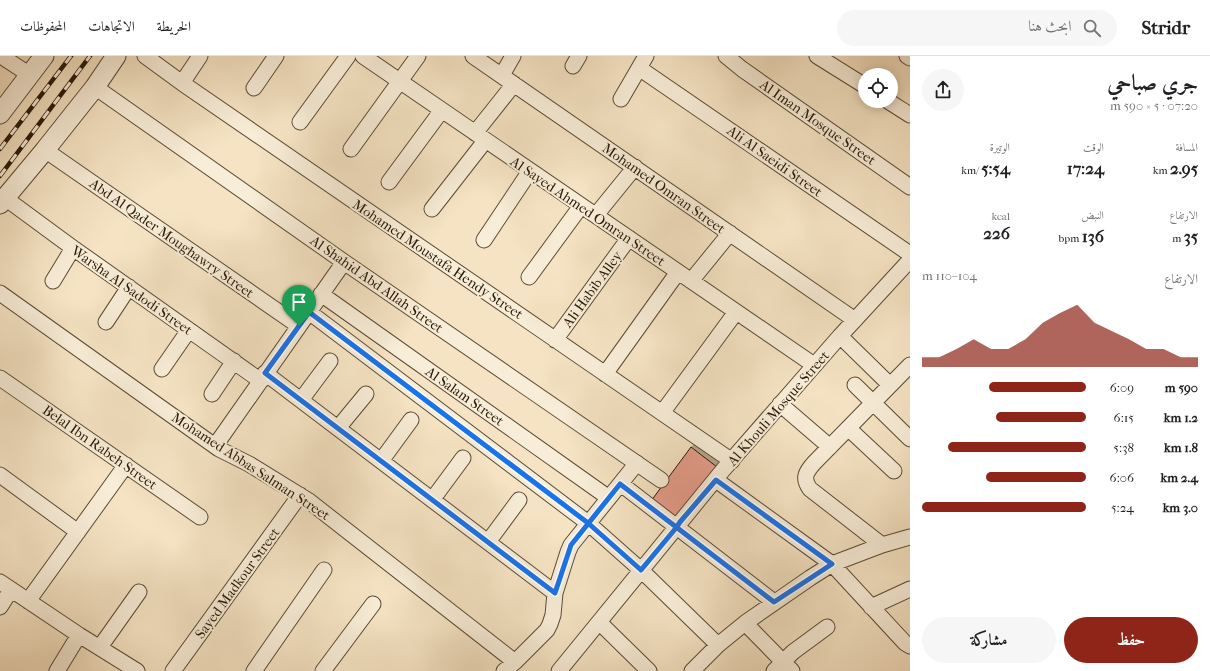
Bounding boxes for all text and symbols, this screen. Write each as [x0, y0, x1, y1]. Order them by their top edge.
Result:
search box [837, 10, 1117, 46]
text: ابحث هنا [1028, 17, 1071, 35]
icon: search [1081, 17, 1103, 39]
text: Stridr [1141, 17, 1190, 39]
text: المحفوظات [20, 18, 66, 35]
text: الاتجاهات [88, 18, 135, 35]
text: الخريطة [157, 18, 191, 35]
map controls [858, 68, 898, 108]
button: locate [858, 68, 898, 108]
button: share [922, 69, 964, 111]
text: جري صباحي [1107, 70, 1198, 96]
street label: Al Iman Mosque Street [756, 75, 879, 169]
text: 07:20 · 5 × 590 m [1110, 98, 1198, 113]
street label: Ali Al Saeidi Street [723, 122, 826, 201]
street label: Mohamed Omran Street [599, 139, 729, 237]
text: الوتيرة [990, 141, 1010, 154]
text: الوقت [1083, 141, 1104, 154]
text: المسافة [1176, 141, 1198, 154]
street label: Al Sayed Ahmed Omran Street [506, 153, 669, 270]
text: 5:54 [981, 158, 1010, 178]
text: 17:24 [1067, 158, 1104, 178]
text: 2.95 [1170, 158, 1198, 178]
text: /km [961, 164, 981, 177]
text: km [1153, 164, 1170, 177]
street label: Abd Al Qader Moughawry Street [85, 174, 257, 302]
street label: Mohamed Moustafa Hendy Street [349, 196, 526, 323]
text: النبض [1081, 209, 1104, 222]
text: الارتفاع [1169, 209, 1198, 222]
text: kcal [991, 210, 1010, 223]
text: 226 [983, 223, 1010, 243]
text: 136 [1082, 226, 1104, 246]
text: 35 [1184, 226, 1198, 246]
street label: Al Shahid Abd Allah Street [306, 232, 446, 337]
text: bpm [1059, 232, 1082, 245]
text: m [1172, 232, 1184, 245]
street label: Warsha Al Sadodi Street [67, 242, 195, 339]
street label: Ali Habib Alley [558, 247, 626, 332]
text: 104–110 m [922, 268, 977, 283]
text: الارتفاع [1164, 271, 1198, 286]
pin [282, 285, 316, 326]
icon: arrive [288, 291, 310, 313]
street label: Al Khouli Mosque Street [723, 347, 833, 470]
street label: Al Salam Street [421, 363, 507, 430]
text: 6:09 [1110, 380, 1134, 395]
text: 590 m [1165, 380, 1198, 395]
street label: Belal Ibn Rabeh Street [39, 401, 160, 493]
street label: Mohamed Abbas Salman Street [168, 409, 333, 524]
text: 6:15 [1114, 410, 1134, 425]
text: 1.2 km [1164, 410, 1198, 425]
text: 5:38 [1113, 440, 1134, 455]
text: 1.8 km [1164, 440, 1198, 455]
text: 6:06 [1110, 470, 1134, 485]
text: 2.4 km [1160, 470, 1198, 485]
text: 5:24 [1111, 500, 1134, 515]
text: 3.0 km [1163, 500, 1198, 515]
street label: Sayed Madkour Street [191, 525, 283, 642]
button: مشاركة [922, 617, 1056, 663]
button: حفظ [1064, 617, 1198, 663]

